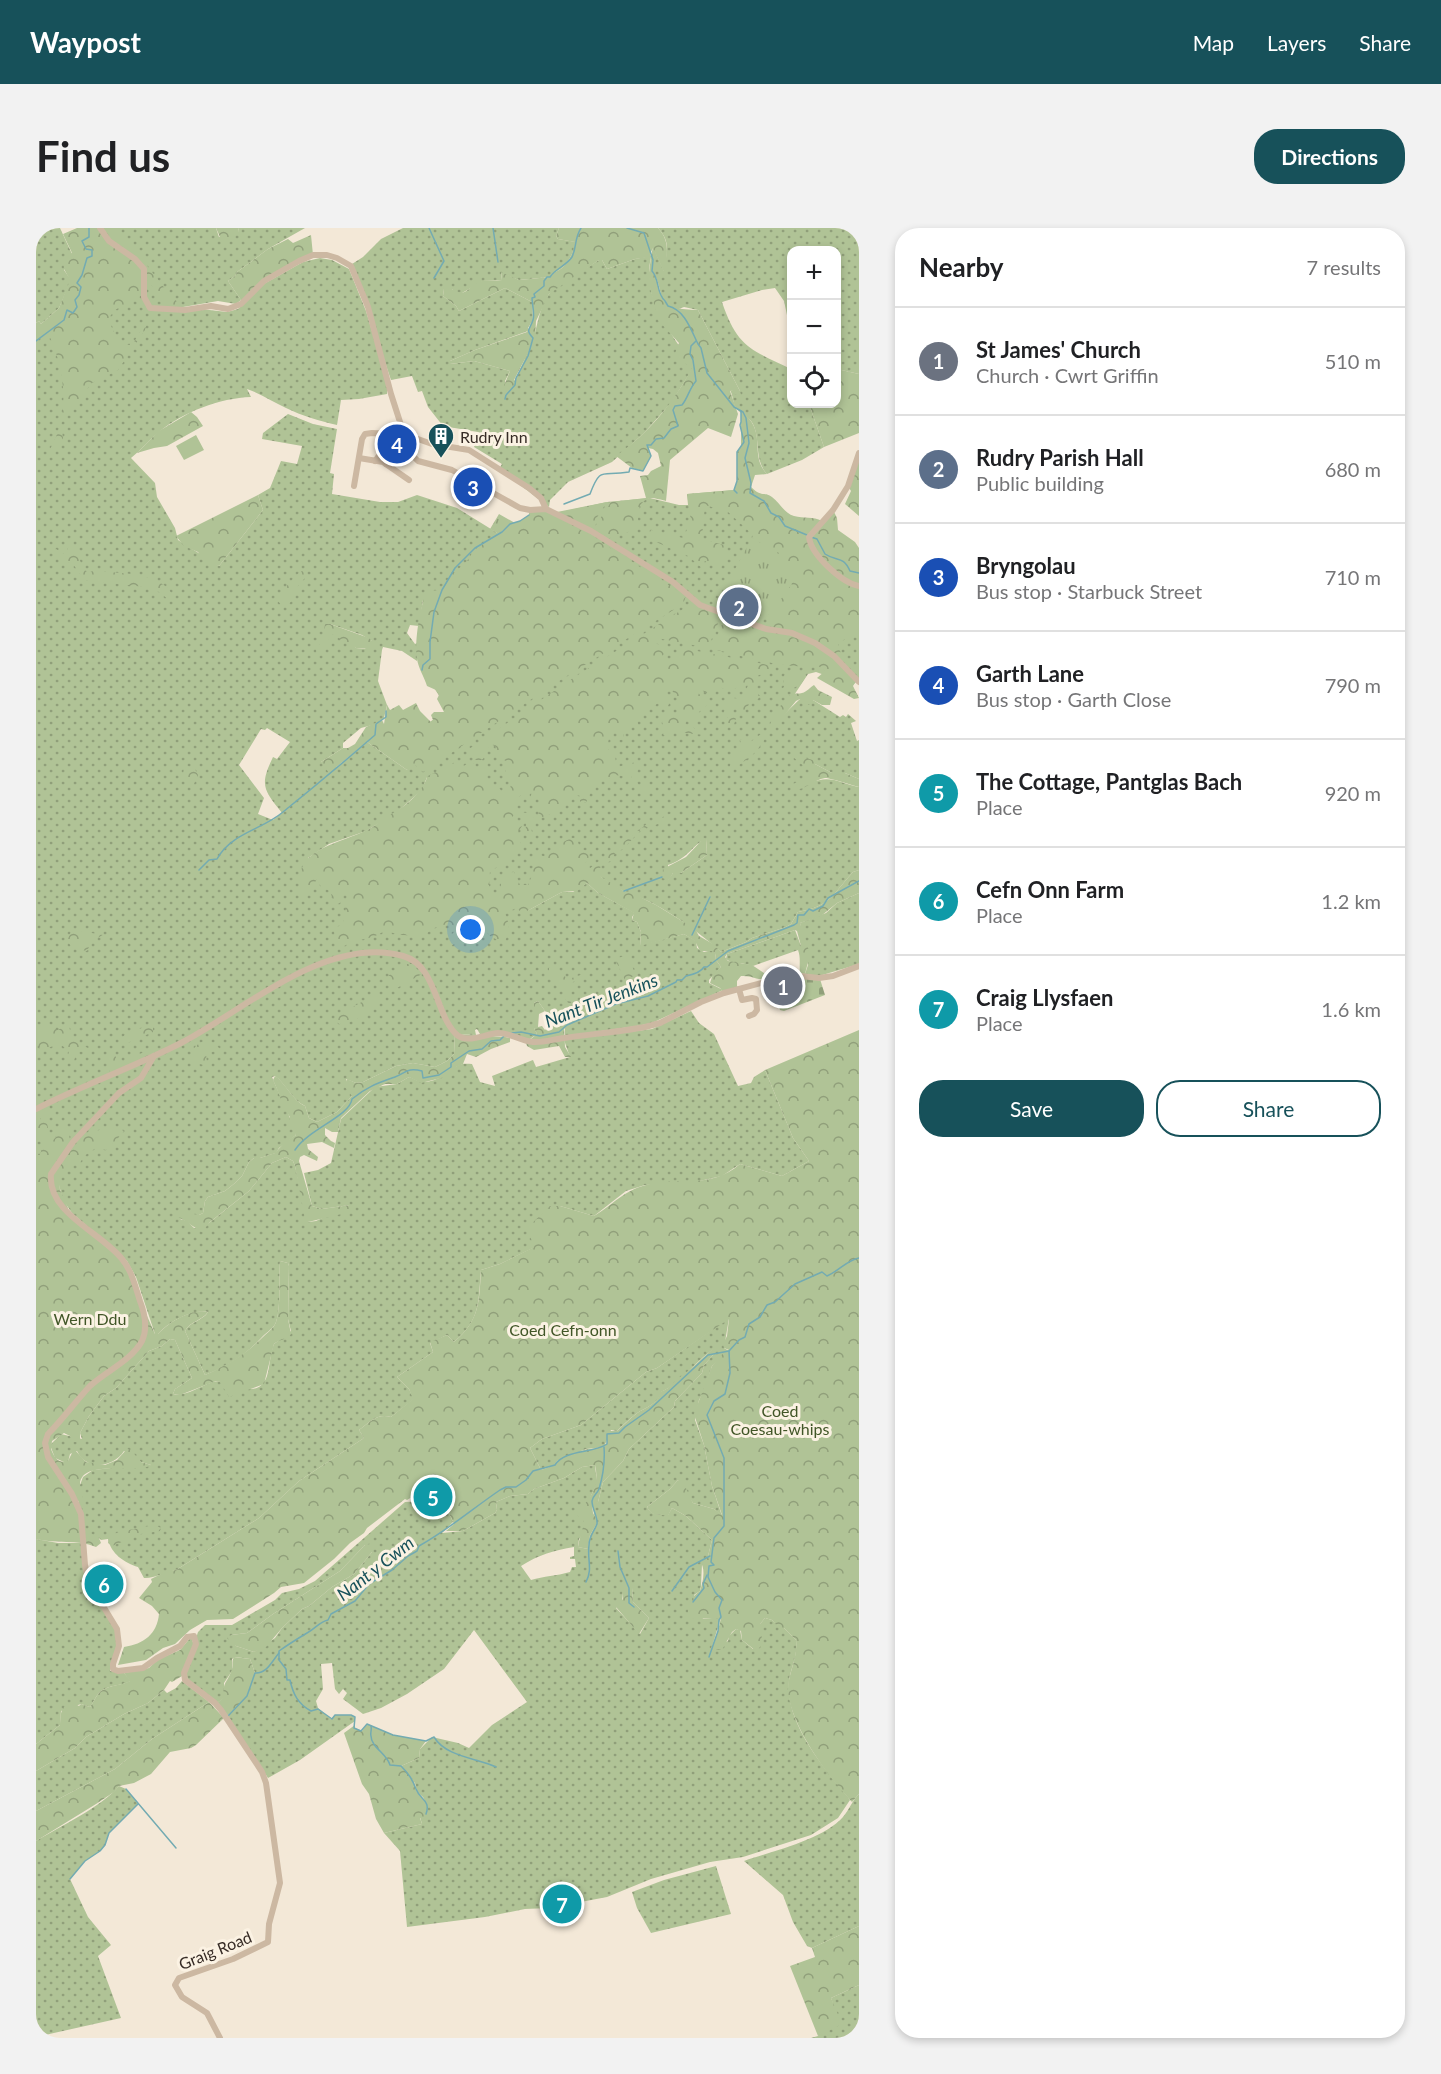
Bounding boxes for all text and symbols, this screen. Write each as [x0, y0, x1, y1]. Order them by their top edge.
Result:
text: Waypost [30, 25, 141, 59]
text: Map [1193, 30, 1234, 55]
text: Layers [1267, 30, 1326, 55]
text: Share [1359, 30, 1411, 55]
button: Directions [1254, 129, 1405, 184]
text: Find us [36, 131, 170, 181]
map controls [787, 246, 841, 408]
button: + [787, 246, 841, 300]
text: Nearby [919, 251, 1004, 283]
text: 7 results [1306, 255, 1381, 279]
button: − [787, 300, 841, 354]
text: St James' Church [976, 336, 1141, 363]
text: 1 [933, 349, 944, 373]
text: 510 m [1325, 349, 1381, 373]
button: locate [787, 354, 841, 408]
text: Church · Cwrt Griffin [976, 363, 1159, 387]
building icon: Rudry Inn [426, 421, 456, 459]
pin: 4 [378, 422, 416, 466]
place label: Rudry Inn [460, 427, 528, 446]
text: Rudry Parish Hall [976, 444, 1144, 471]
text: 2 [933, 457, 944, 481]
text: 680 m [1325, 457, 1381, 481]
pin: 3 [454, 464, 492, 510]
text: Public building [976, 471, 1104, 495]
text: Bryngolau [976, 552, 1076, 579]
text: 3 [933, 565, 944, 589]
text: 710 m [1325, 565, 1381, 589]
text: Bus stop · Starbuck Street [976, 579, 1202, 603]
pin: 2 [720, 584, 758, 629]
text: Garth Lane [976, 660, 1084, 687]
text: 4 [933, 673, 944, 697]
text: 790 m [1325, 673, 1381, 697]
text: Bus stop · Garth Close [976, 687, 1171, 711]
text: The Cottage, Pantglas Bach [976, 768, 1242, 795]
text: 5 [933, 781, 944, 805]
text: 920 m [1325, 781, 1381, 805]
text: Place [976, 795, 1023, 819]
text: Cefn Onn Farm [976, 876, 1124, 903]
text: 6 [933, 889, 944, 913]
text: 1.2 km [1321, 889, 1381, 913]
text: Place [976, 903, 1023, 927]
your location [456, 915, 485, 944]
pin: 1 [764, 964, 802, 1008]
water label: Nant Tir Jenkins [541, 968, 661, 1032]
text: Craig Llysfaen [976, 984, 1113, 1011]
text: 7 [933, 997, 944, 1021]
text: 1.6 km [1321, 997, 1381, 1021]
text: Place [976, 1011, 1023, 1035]
button: Save [919, 1080, 1144, 1137]
button: Share [1156, 1080, 1381, 1137]
park label: Wern Ddu [54, 1309, 126, 1328]
park label: Coed Cefn-onn [509, 1320, 617, 1339]
park label: Coed Coesau-whips [730, 1401, 830, 1438]
pin: 5 [414, 1474, 452, 1520]
water label: Nant y Cwm [332, 1531, 418, 1605]
pin: 6 [84, 1562, 124, 1606]
pin: 7 [542, 1882, 582, 1926]
street label: Graig Road [176, 1927, 254, 1973]

